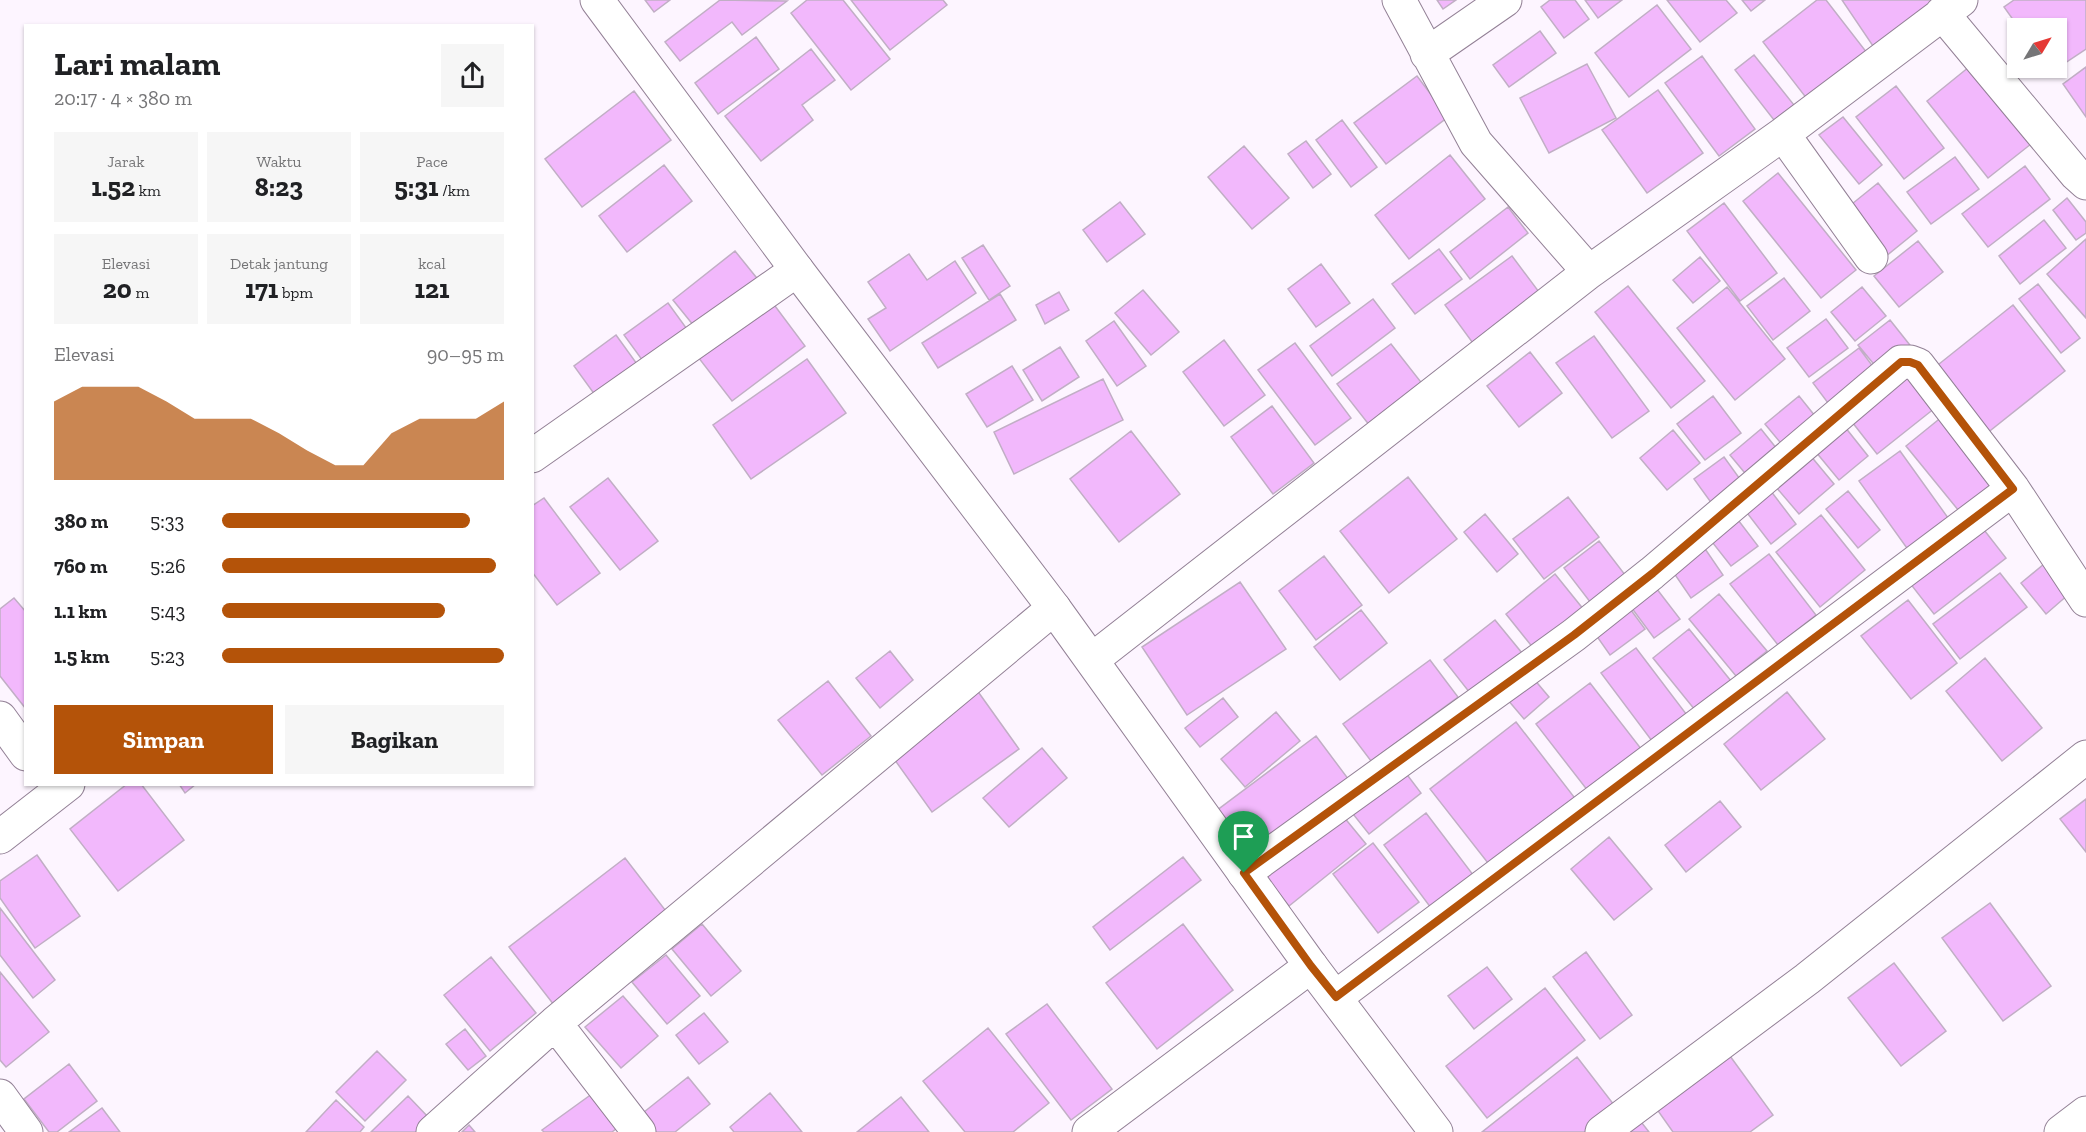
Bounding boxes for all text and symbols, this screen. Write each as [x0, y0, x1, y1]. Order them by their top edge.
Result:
north arrow [2007, 18, 2067, 78]
map controls [2007, 18, 2067, 78]
text: Lari malam [54, 44, 220, 83]
button: share [441, 44, 504, 107]
text: 20:17 · 4 × 380 m [54, 86, 192, 110]
text: Jarak [107, 152, 145, 171]
text: Waktu [256, 152, 302, 171]
text: Pace [416, 152, 448, 171]
text: 1.52 [91, 171, 135, 203]
text: 8:23 [255, 171, 303, 203]
text: 5:31 [394, 171, 439, 203]
text: km [135, 181, 161, 200]
text: /km [439, 181, 470, 200]
text: Elevasi [102, 254, 150, 273]
text: Detak jantung [230, 254, 328, 273]
text: kcal [418, 254, 446, 273]
text: 20 [103, 273, 132, 305]
text: 171 [245, 273, 278, 305]
text: 121 [415, 273, 449, 305]
text: m [132, 283, 149, 302]
text: bpm [278, 283, 313, 302]
text: Elevasi [54, 342, 114, 366]
text: 90–95 m [427, 342, 504, 366]
text: 380 m [54, 509, 108, 533]
text: 5:33 [150, 509, 184, 533]
text: 760 m [54, 554, 107, 578]
text: 5:26 [150, 554, 186, 578]
text: 1.1 km [54, 599, 107, 623]
text: 5:43 [150, 599, 185, 623]
text: 1.5 km [54, 644, 109, 668]
text: 5:23 [150, 644, 185, 668]
button: Simpan [54, 705, 273, 774]
button: Bagikan [285, 705, 504, 774]
pin [1218, 811, 1269, 873]
icon: arrive [1227, 820, 1260, 853]

